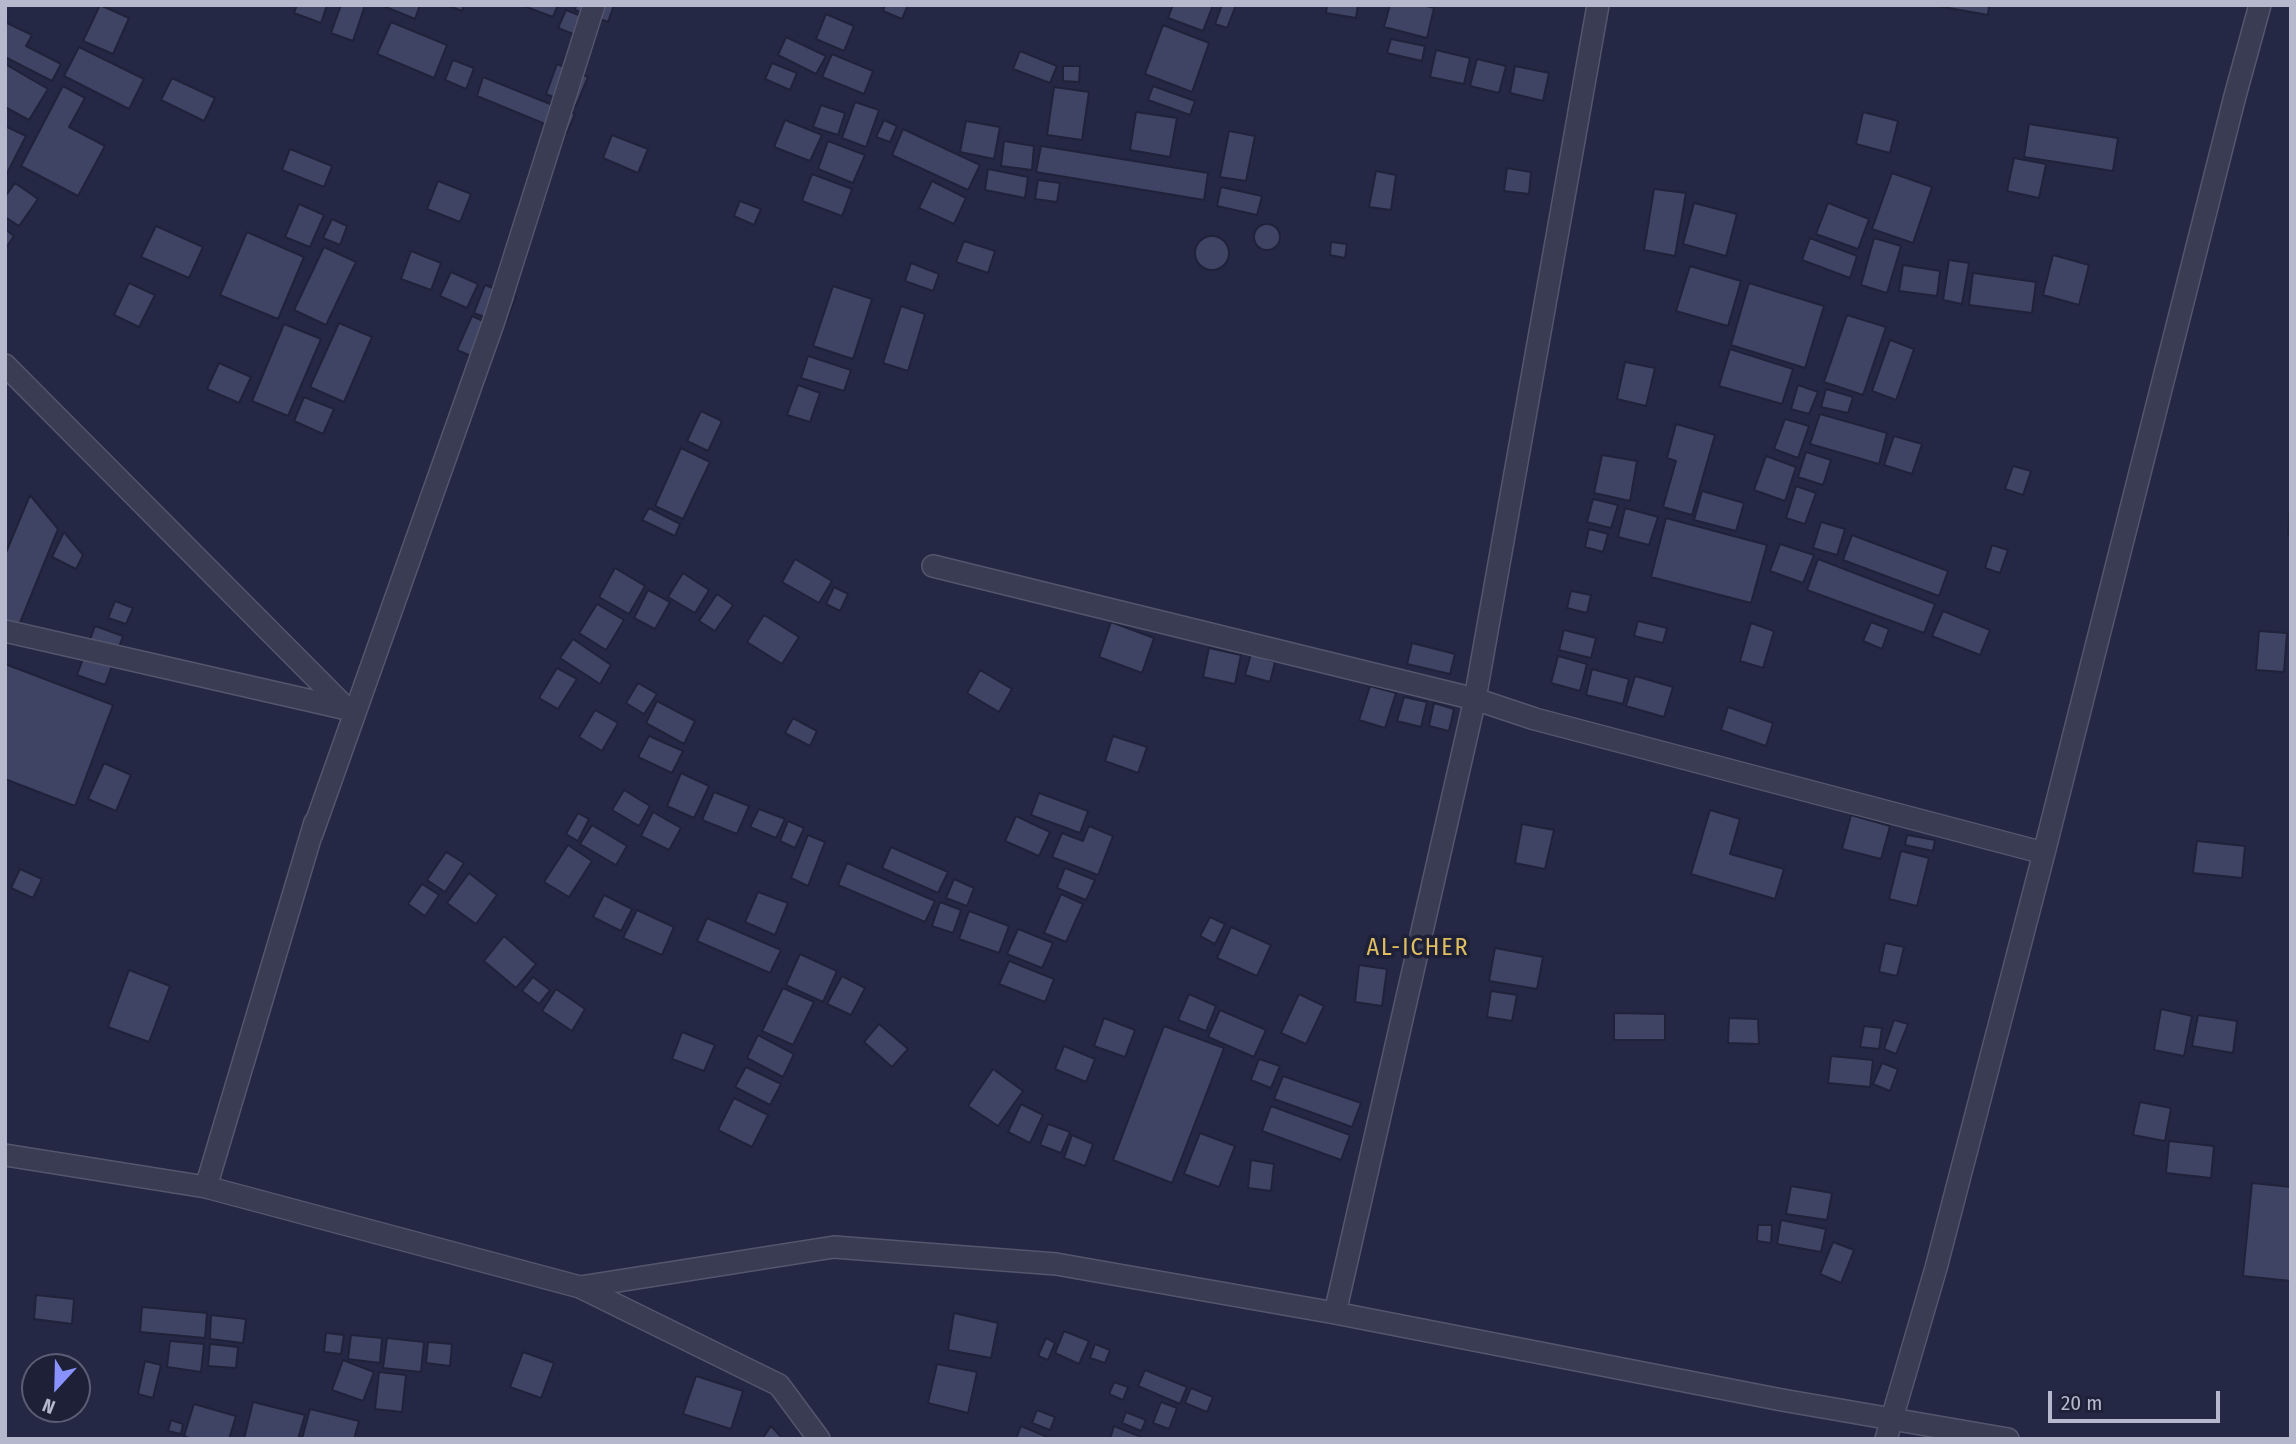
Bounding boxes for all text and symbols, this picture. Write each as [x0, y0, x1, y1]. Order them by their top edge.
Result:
district label: AL-ICHER [1367, 934, 1469, 962]
north arrow [21, 1353, 91, 1423]
scale bar [2051, 1378, 2222, 1422]
text: 20 m [2061, 1390, 2102, 1416]
text: N [39, 1393, 58, 1419]

